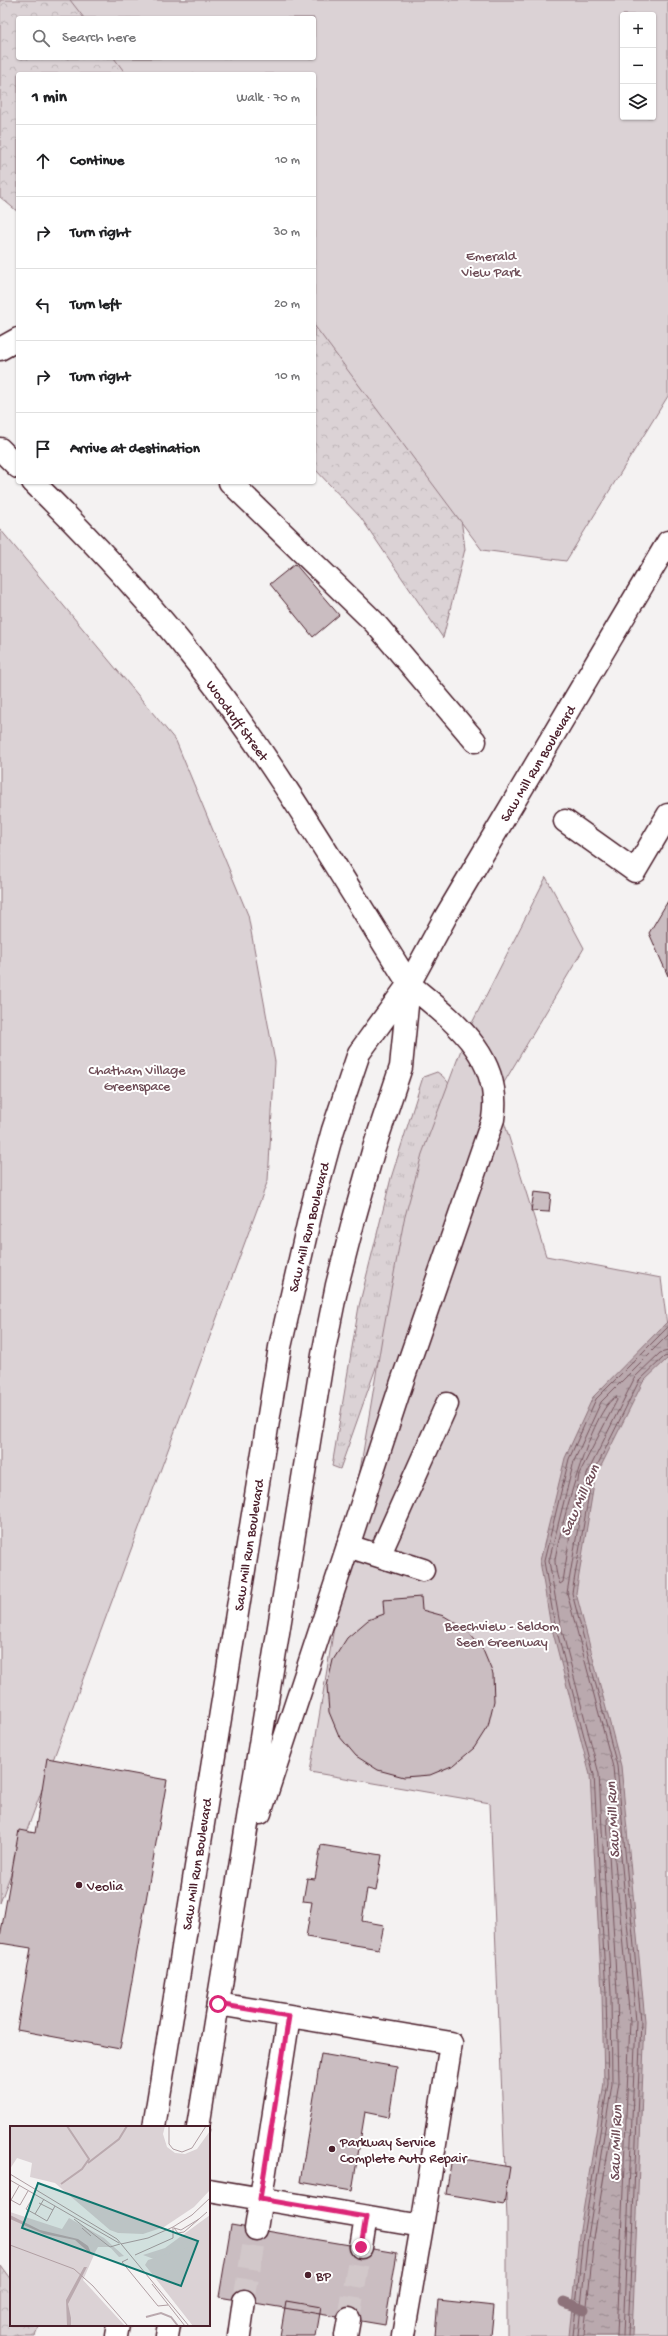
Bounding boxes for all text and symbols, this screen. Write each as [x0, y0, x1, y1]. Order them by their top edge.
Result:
map controls [620, 12, 656, 120]
button: + [620, 12, 656, 48]
search box [16, 16, 316, 60]
icon: search [30, 27, 52, 49]
text: Search here [62, 29, 136, 47]
button: − [620, 48, 656, 84]
button: layers [620, 84, 656, 120]
text: 1 min [32, 88, 67, 108]
text: Walk · 70 m [236, 91, 300, 106]
icon: ahead [32, 150, 54, 172]
text: Continue [70, 152, 124, 170]
text: 10 m [275, 153, 300, 168]
icon: right [32, 222, 54, 244]
text: Turn right [70, 224, 130, 242]
text: 30 m [274, 225, 300, 240]
park label: Emerald View Park [461, 249, 522, 282]
icon: left [32, 294, 54, 316]
text: Turn left [70, 296, 121, 314]
text: 20 m [274, 297, 300, 312]
icon: right [32, 366, 54, 388]
text: Turn right [70, 368, 130, 386]
text: 10 m [275, 369, 300, 384]
icon: arrive [32, 438, 54, 460]
text: Arrive at destination [70, 440, 200, 458]
street label: Woodruff Street [201, 678, 272, 766]
street label: Saw Mill Run Boulevard [498, 701, 582, 826]
park label: Chatham Village Greenspace [88, 1063, 186, 1096]
street label: Saw Mill Run Boulevard [286, 1159, 335, 1294]
water label: Saw Mill Run [557, 1462, 605, 1539]
street label: Saw Mill Run Boulevard [232, 1477, 270, 1612]
park label: Beechview - Seldom Seen Greenway [444, 1619, 559, 1652]
water label: Saw Mill Run [603, 1780, 625, 1858]
street label: Saw Mill Run Boulevard [180, 1796, 218, 1931]
place label: Veolia [86, 1879, 124, 1896]
marker: Veolia [74, 1880, 84, 1890]
route start [209, 1995, 227, 2013]
water label: Saw Mill Run [607, 2104, 627, 2182]
inset map [10, 2126, 210, 2326]
place label: Parkway Service Complete Auto Repair [339, 2135, 468, 2168]
marker: Parkway Service Complete Auto Repair [327, 2144, 337, 2154]
route end [352, 2238, 370, 2256]
place label: BP [315, 2269, 331, 2286]
marker: BP [303, 2270, 313, 2280]

